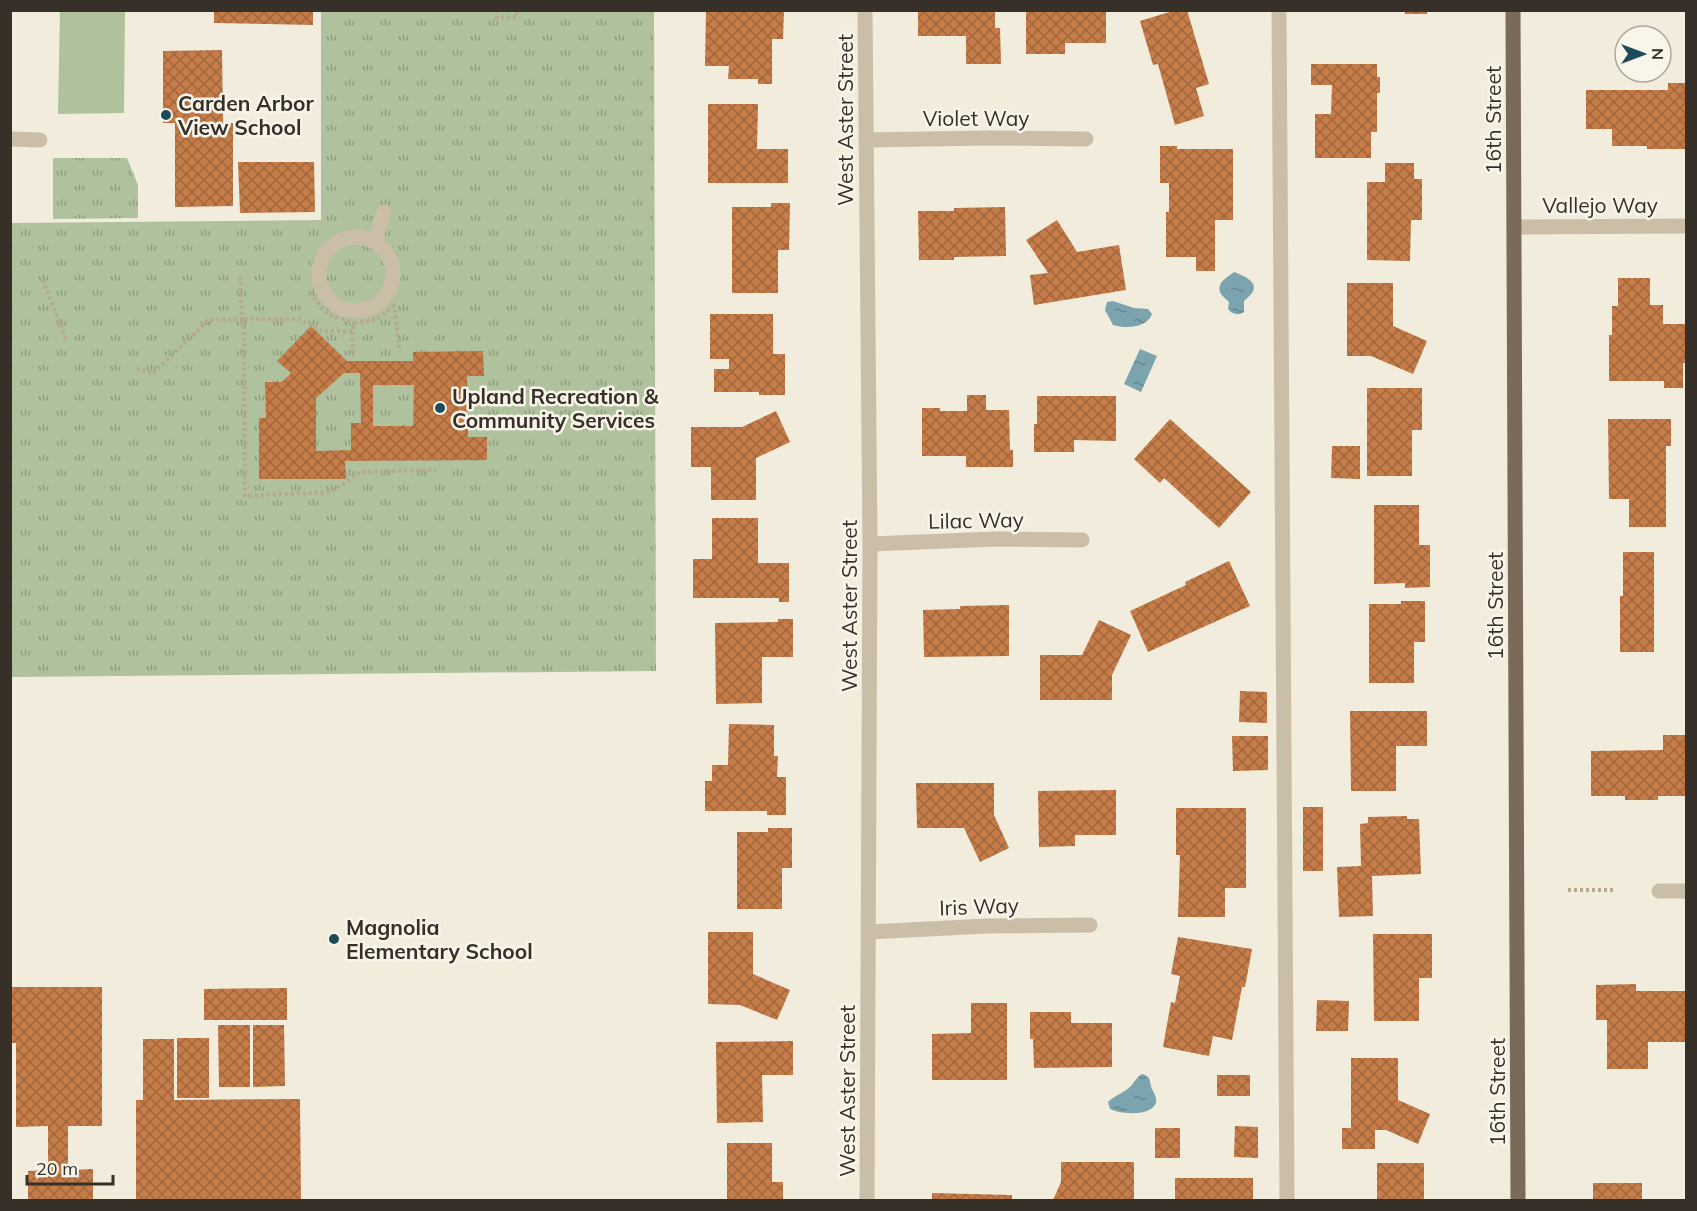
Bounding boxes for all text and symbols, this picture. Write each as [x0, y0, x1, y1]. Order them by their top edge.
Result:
north arrow [1613, 24, 1673, 84]
street label: West Aster Street [832, 34, 858, 206]
text: N [1648, 48, 1668, 60]
street label: 16th Street [1480, 66, 1506, 174]
place label: Carden Arbor View School [177, 90, 315, 140]
street label: Violet Way [923, 105, 1029, 131]
marker: Carden Arbor View School [159, 108, 173, 122]
street label: Vallejo Way [1542, 192, 1658, 218]
place label: Upland Recreation & Community Services [452, 383, 659, 433]
marker: Upland Recreation & Community Services [433, 401, 447, 415]
street label: Lilac Way [928, 506, 1024, 534]
street label: West Aster Street [836, 520, 862, 692]
street label: 16th Street [1482, 552, 1508, 660]
street label: Iris Way [939, 892, 1019, 920]
place label: Magnolia Elementary School [346, 914, 533, 964]
marker: Magnolia Elementary School [327, 932, 341, 946]
street label: West Aster Street [834, 1005, 860, 1177]
street label: 16th Street [1484, 1038, 1510, 1146]
scale bar [27, 1148, 112, 1186]
text: 20 m [36, 1157, 78, 1180]

